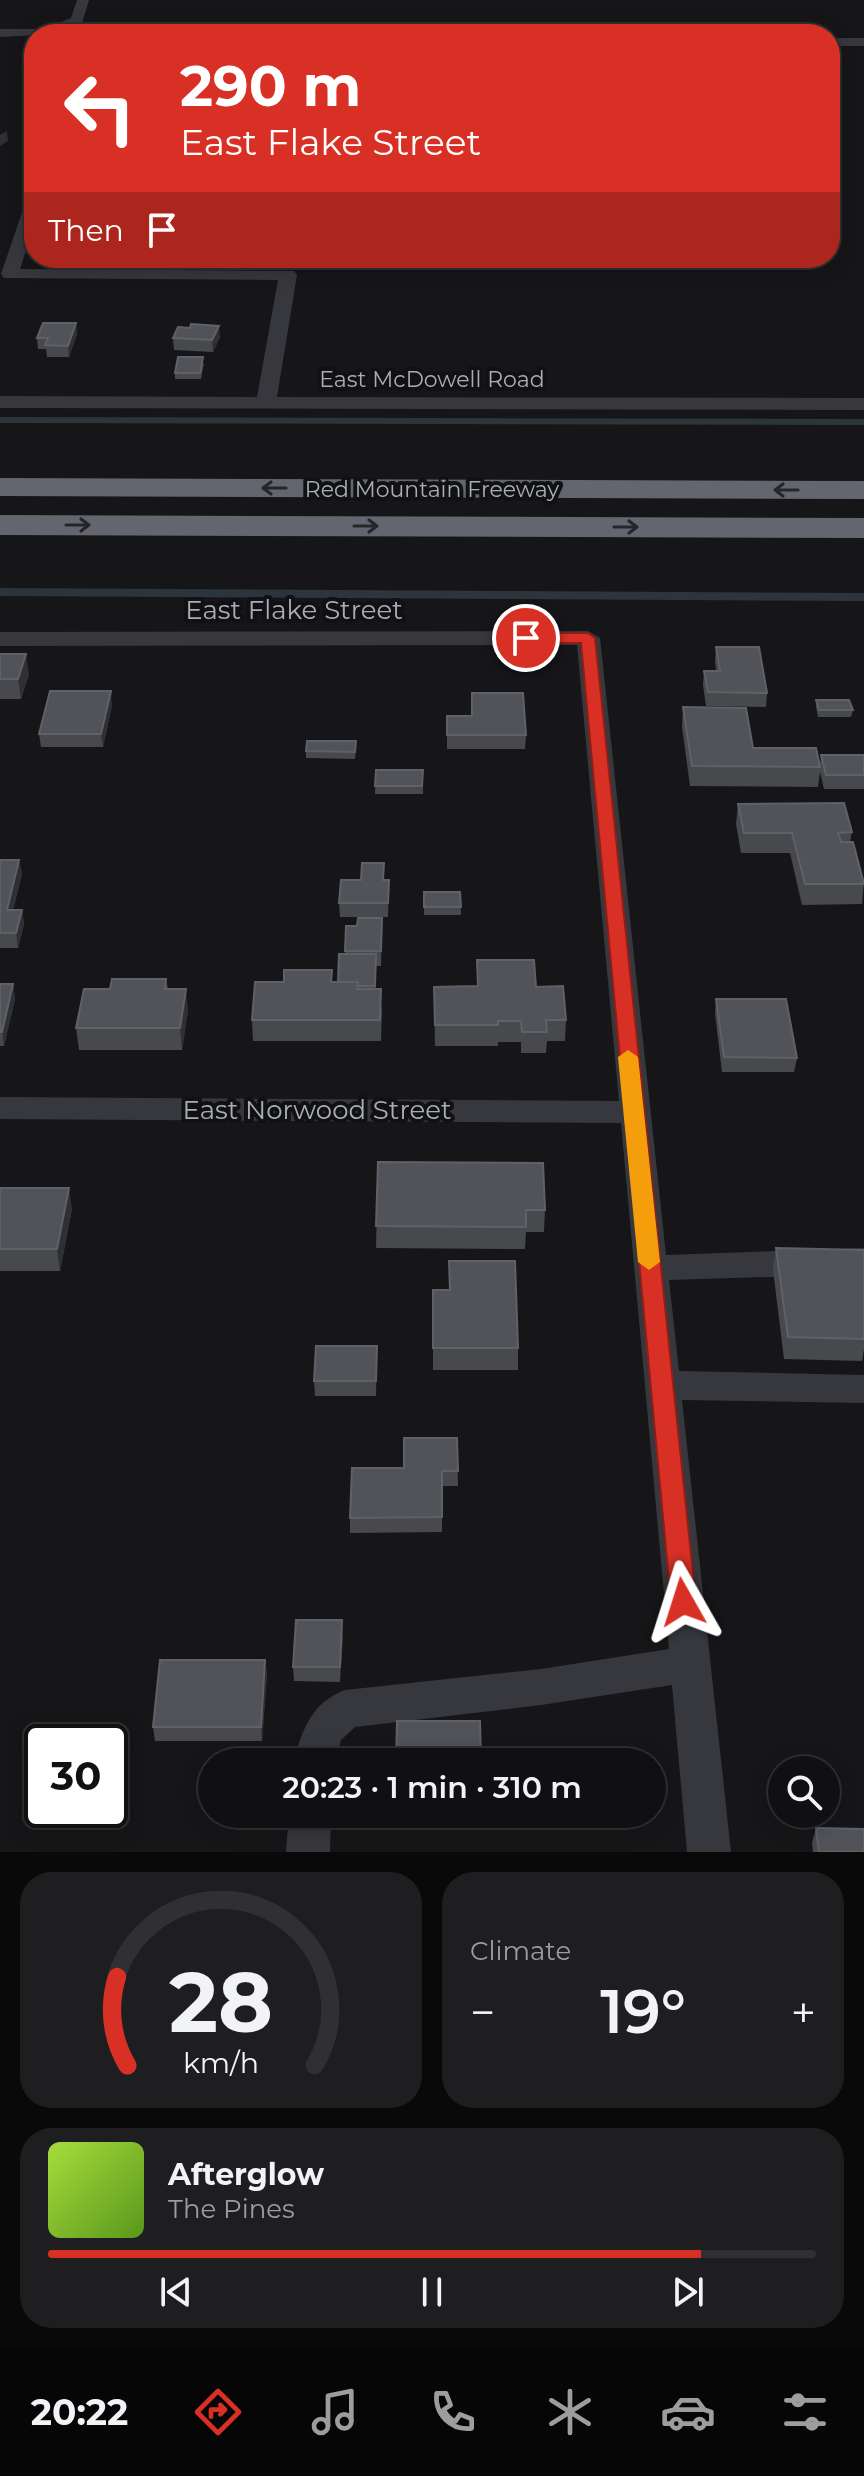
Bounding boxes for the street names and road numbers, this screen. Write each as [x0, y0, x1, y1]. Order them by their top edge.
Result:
street label: East McDowell Road [319, 366, 545, 393]
street label: Red Mountain Freeway [305, 476, 559, 503]
street label: East Flake Street [185, 594, 403, 626]
street label: East Norwood Street [183, 1094, 451, 1126]

